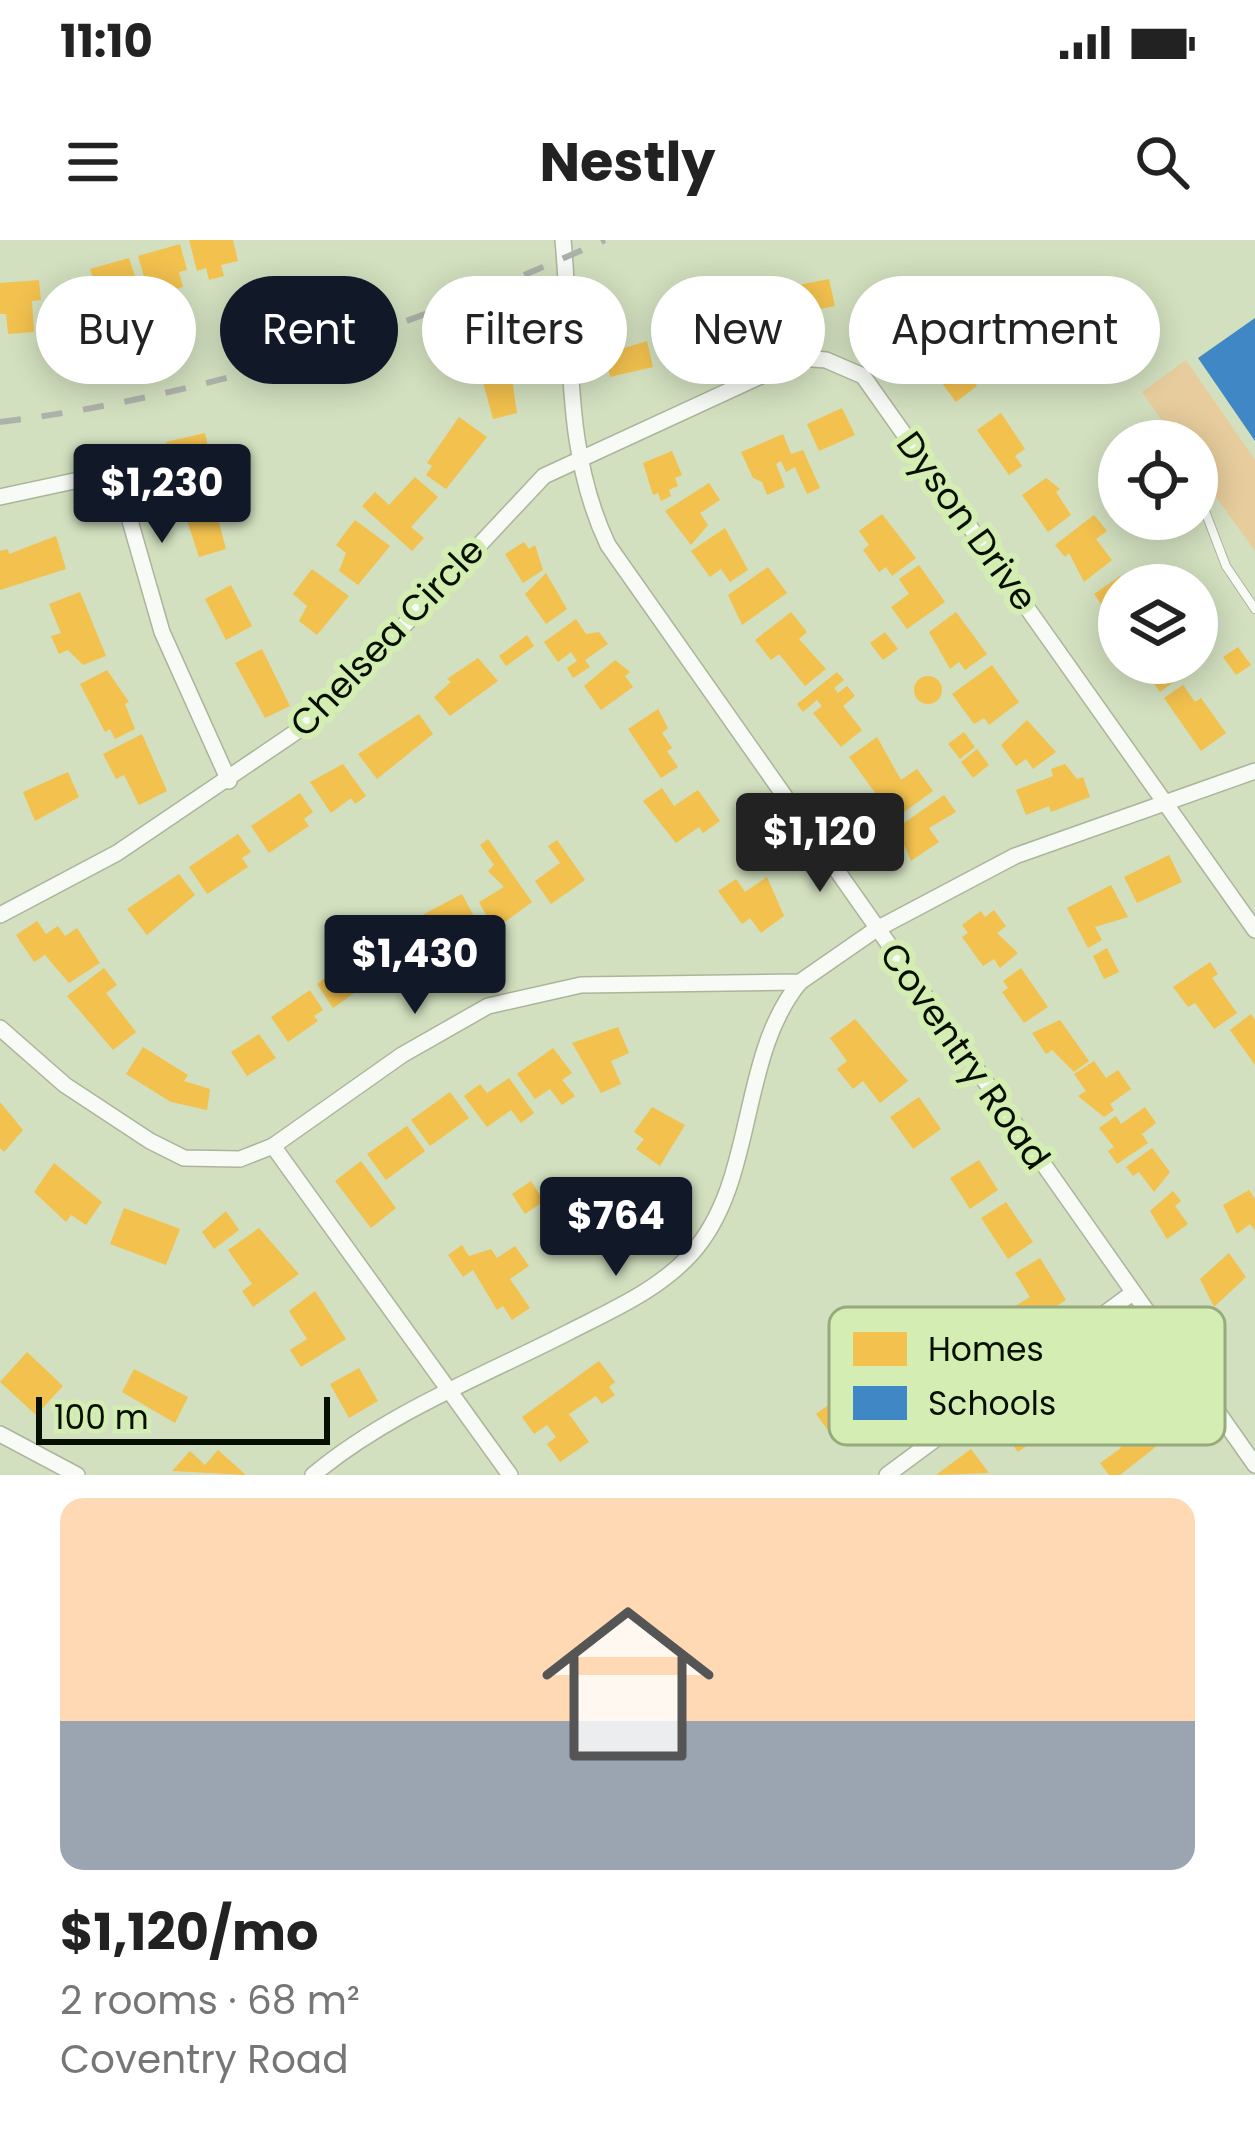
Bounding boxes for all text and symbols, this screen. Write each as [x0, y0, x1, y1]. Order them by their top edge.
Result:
text: 11:10 [60, 10, 153, 73]
text: Nestly [540, 124, 716, 200]
icon: menu [60, 129, 126, 195]
icon: search [1129, 129, 1195, 195]
chip: Buy [36, 276, 196, 384]
chip: Rent [220, 276, 398, 384]
chip: Filters [422, 276, 627, 384]
chip: New [651, 276, 825, 384]
chip: Apartment [849, 276, 1160, 384]
map controls [1098, 420, 1218, 684]
button: locate [1098, 420, 1218, 540]
street label: Dyson Drive [885, 421, 1049, 621]
pin: $1,230 [64, 444, 260, 546]
text: $1,230 [101, 455, 223, 510]
street label: Chelsea Circle [278, 526, 496, 748]
button: layers [1098, 564, 1218, 684]
pin: $1,120 [722, 793, 918, 895]
text: $1,120 [763, 804, 877, 859]
pin: $1,430 [317, 915, 513, 1017]
text: $1,430 [352, 926, 478, 981]
street label: Coventry Road [868, 932, 1062, 1180]
pin: $764 [545, 1177, 687, 1279]
text: $764 [567, 1188, 665, 1243]
legend [829, 1307, 1225, 1445]
text: Homes [928, 1326, 1044, 1373]
text: Schools [928, 1380, 1056, 1427]
scale bar [36, 1391, 330, 1444]
text: 100 m [54, 1394, 149, 1441]
icon: home [520, 1576, 736, 1792]
text: $1,120/mo [60, 1896, 319, 1968]
text: 2 rooms · 68 m² [60, 1973, 360, 2028]
text: Coventry Road [60, 2032, 349, 2087]

